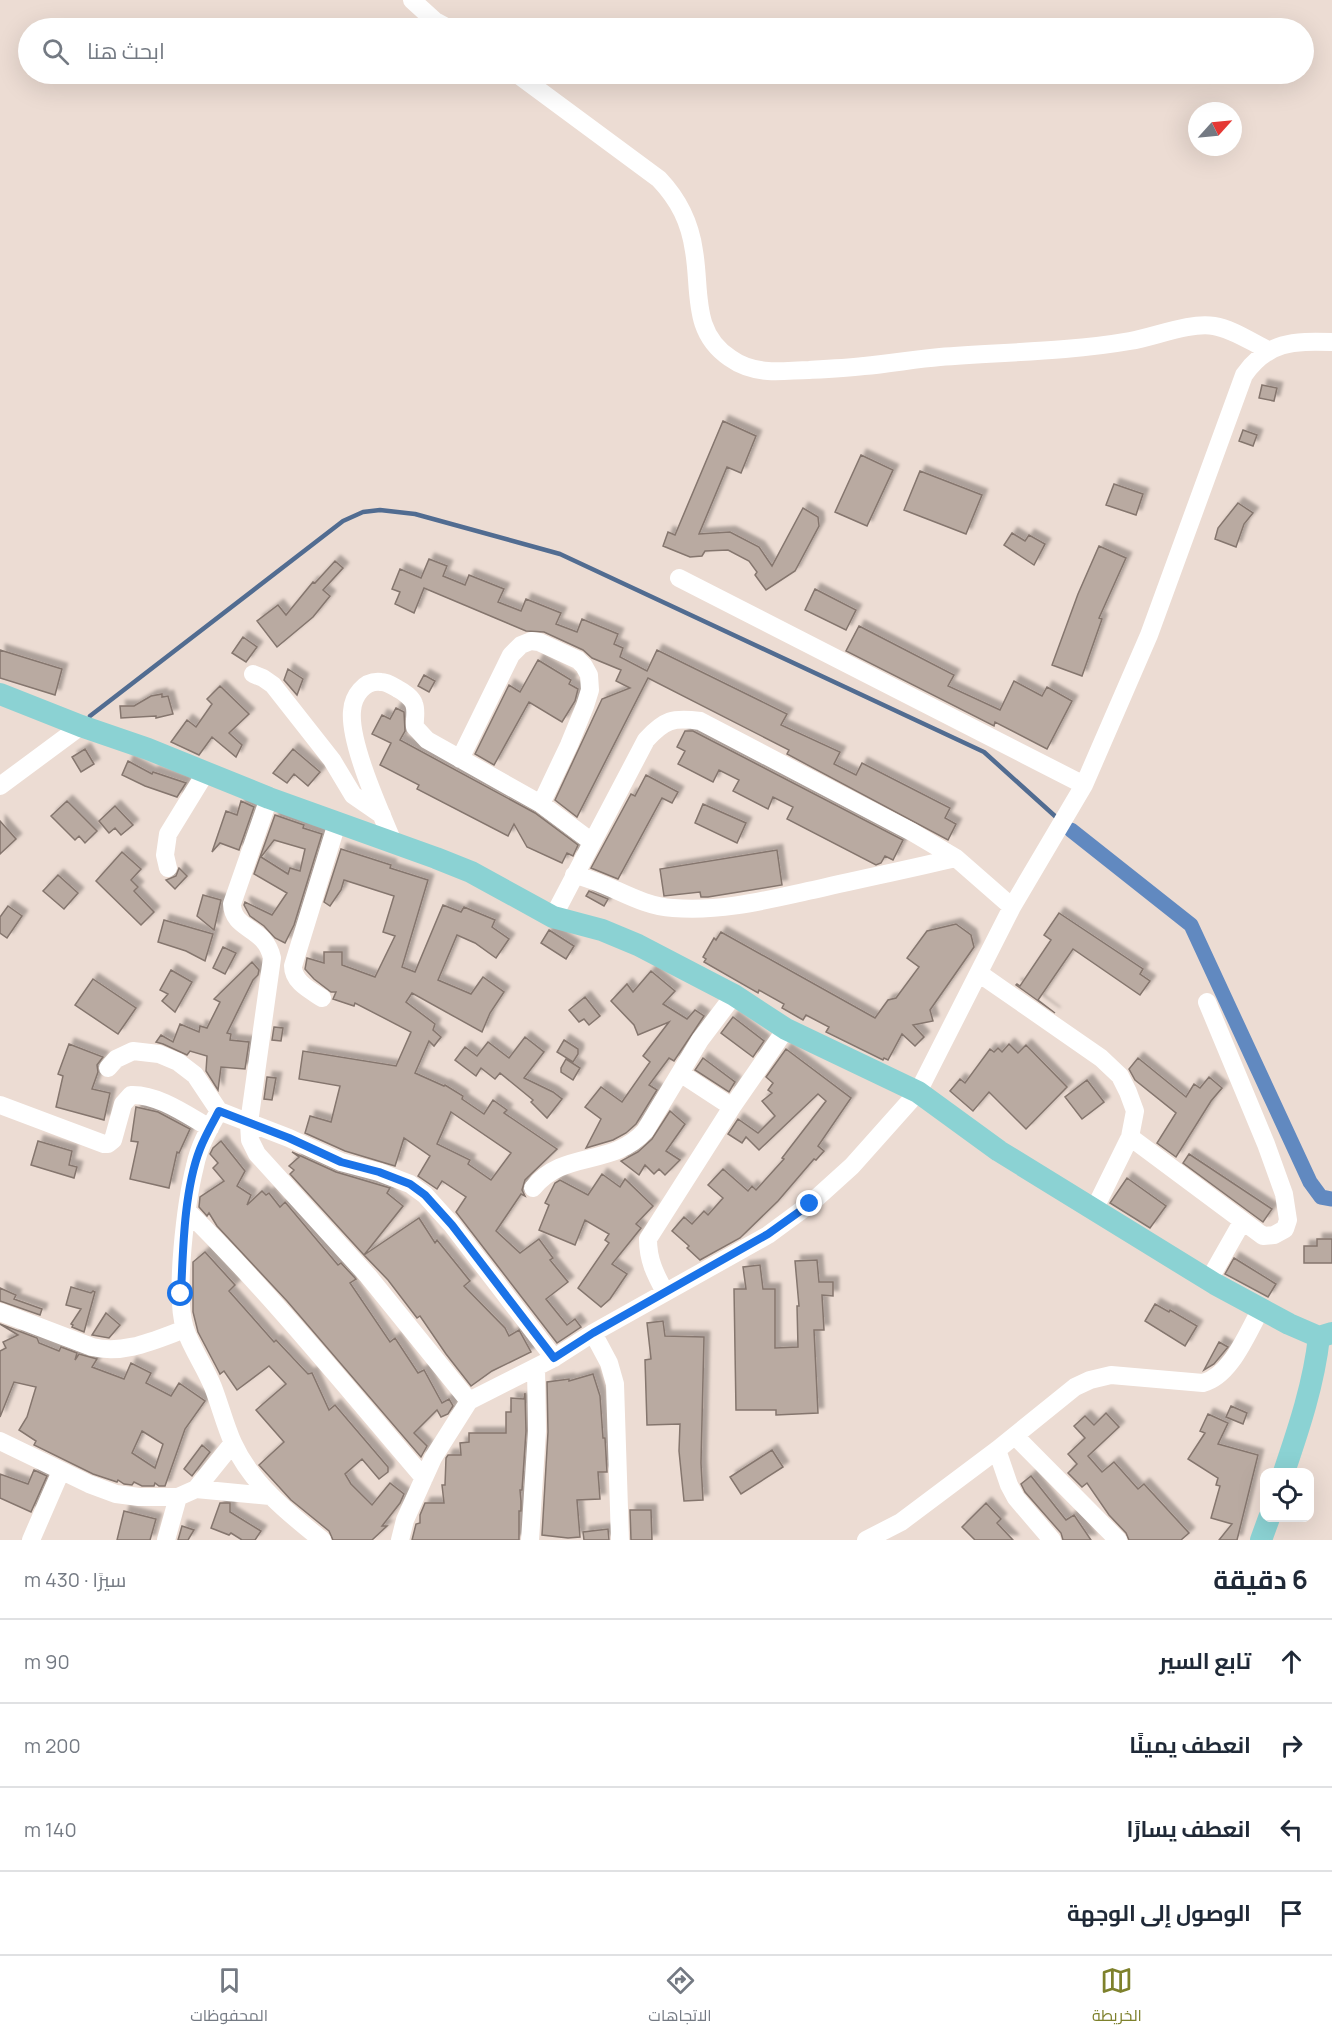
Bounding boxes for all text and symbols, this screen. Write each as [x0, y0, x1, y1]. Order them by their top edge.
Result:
search box [18, 18, 1314, 84]
icon: search [39, 35, 72, 68]
text: ابحث هنا [87, 36, 165, 66]
north arrow [1188, 102, 1242, 156]
route end [796, 1190, 822, 1216]
route start [167, 1280, 193, 1306]
map controls [1260, 1468, 1314, 1522]
button: locate [1260, 1468, 1314, 1522]
text: 6 دقيقة [1213, 1561, 1308, 1597]
text: سيرًا · 430 m [24, 1566, 126, 1593]
icon: ahead [1275, 1645, 1308, 1678]
text: تابع السير [1159, 1646, 1251, 1676]
text: 90 m [24, 1648, 70, 1675]
icon: right [1275, 1729, 1308, 1762]
text: انعطف يمينًا [1129, 1730, 1251, 1760]
text: 200 m [24, 1732, 81, 1759]
icon: left [1275, 1813, 1308, 1846]
text: انعطف يسارًا [1127, 1814, 1251, 1844]
text: 140 m [24, 1816, 77, 1843]
icon: arrive [1275, 1897, 1308, 1930]
text: الوصول إلى الوجهة [1067, 1898, 1251, 1928]
tab: المحفوظات [190, 1964, 268, 2030]
tab: الاتجاهات [648, 1964, 712, 2030]
tab: الخريطة [1092, 1964, 1142, 2030]

